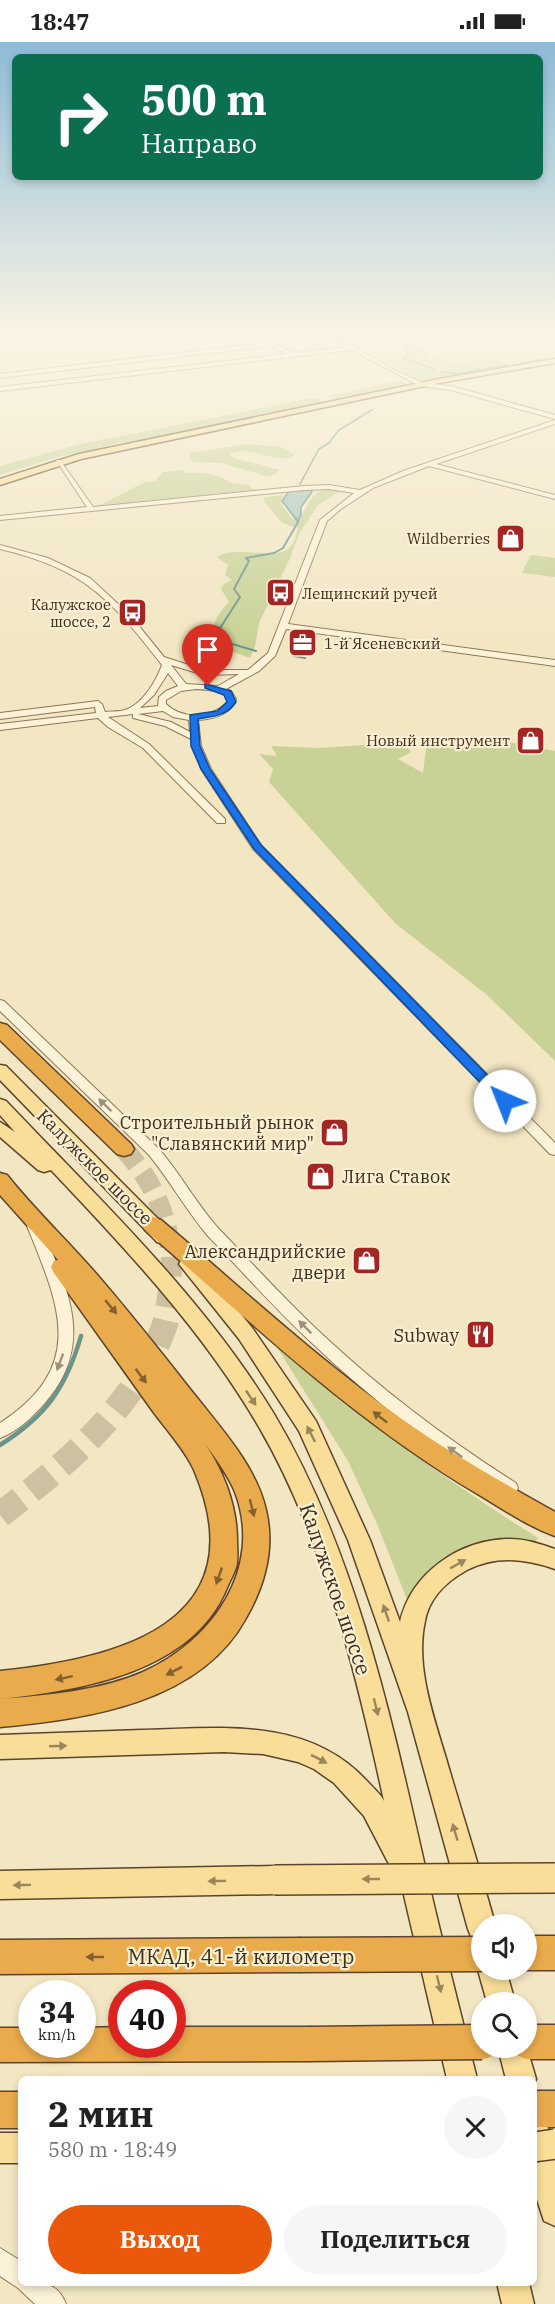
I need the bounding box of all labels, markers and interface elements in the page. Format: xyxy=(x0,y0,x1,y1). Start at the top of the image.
text: 18:47 xyxy=(30,7,89,36)
text: 500 m xyxy=(141,72,267,127)
icon: right xyxy=(42,78,120,156)
text: Направо xyxy=(141,125,257,160)
shop icon: Wildberries xyxy=(495,522,527,554)
place label: Wildberries xyxy=(407,529,490,548)
bus stop icon: Лещинский ручей xyxy=(265,577,297,609)
place label: Лещинский ручей xyxy=(302,584,438,603)
place label: Калужское шоссе, 2 xyxy=(31,595,111,631)
bus stop icon: Калужское шоссе, 2 xyxy=(116,597,148,629)
pin xyxy=(182,624,233,686)
office icon: 1-й Ясеневский xyxy=(287,627,319,659)
icon: arrive xyxy=(191,633,224,666)
place label: 1-й Ясеневский xyxy=(324,634,441,653)
shop icon: Новый инструмент xyxy=(515,724,547,756)
place label: Новый инструмент xyxy=(366,731,510,750)
position arrow xyxy=(473,1069,537,1133)
one-way arrow xyxy=(98,1098,113,1112)
street label: Калужское шоссе xyxy=(32,1104,158,1230)
place label: Строительный рынок "Славянский мир" xyxy=(120,1111,315,1155)
shop icon: Строительный рынок "Славянский мир" xyxy=(319,1116,351,1148)
shop icon: Лига Ставок xyxy=(305,1160,337,1192)
place label: Лига Ставок xyxy=(342,1165,451,1188)
place label: Александрийские двери xyxy=(184,1240,346,1284)
shop icon: Александрийские двери xyxy=(351,1245,383,1277)
one-way arrow xyxy=(104,1299,117,1314)
restaurant icon: Subway xyxy=(464,1319,496,1351)
one-way arrow xyxy=(299,1320,313,1334)
place label: Subway xyxy=(393,1324,459,1347)
one-way arrow xyxy=(55,1353,65,1371)
one-way arrow xyxy=(134,1369,146,1384)
one-way arrow xyxy=(245,1390,256,1406)
one-way arrow xyxy=(372,1411,388,1424)
one-way arrow xyxy=(306,1425,316,1443)
one-way arrow xyxy=(447,1446,463,1458)
one-way arrow xyxy=(248,1499,258,1517)
street label: Калужское шоссе xyxy=(293,1499,379,1679)
one-way arrow xyxy=(450,1559,467,1569)
one-way arrow xyxy=(214,1567,224,1585)
one-way arrow xyxy=(381,1604,391,1622)
one-way arrow xyxy=(165,1667,182,1676)
one-way arrow xyxy=(55,1674,74,1683)
one-way arrow xyxy=(371,1698,381,1717)
one-way arrow xyxy=(49,1741,68,1750)
one-way arrow xyxy=(310,1754,327,1764)
one-way arrow xyxy=(450,1823,459,1841)
one-way arrow xyxy=(361,1874,380,1884)
one-way arrow xyxy=(207,1876,226,1886)
one-way arrow xyxy=(13,1880,32,1890)
map controls xyxy=(471,1914,537,2058)
button: sound xyxy=(471,1914,537,1980)
street label: МКАД, 41-й километр xyxy=(128,1942,354,1970)
one-way arrow xyxy=(85,1952,104,1962)
one-way arrow xyxy=(435,1975,445,1994)
speed limit sign: 40 xyxy=(108,1980,186,2058)
text: 34 xyxy=(39,1992,75,2031)
button: search xyxy=(471,1992,537,2058)
text: km/h xyxy=(38,2025,76,2044)
text: 2 мин xyxy=(48,2090,154,2137)
button: close xyxy=(444,2096,507,2159)
text: 580 m · 18:49 xyxy=(48,2136,177,2163)
button: Выход xyxy=(48,2205,272,2274)
button: Поделиться xyxy=(284,2205,507,2274)

